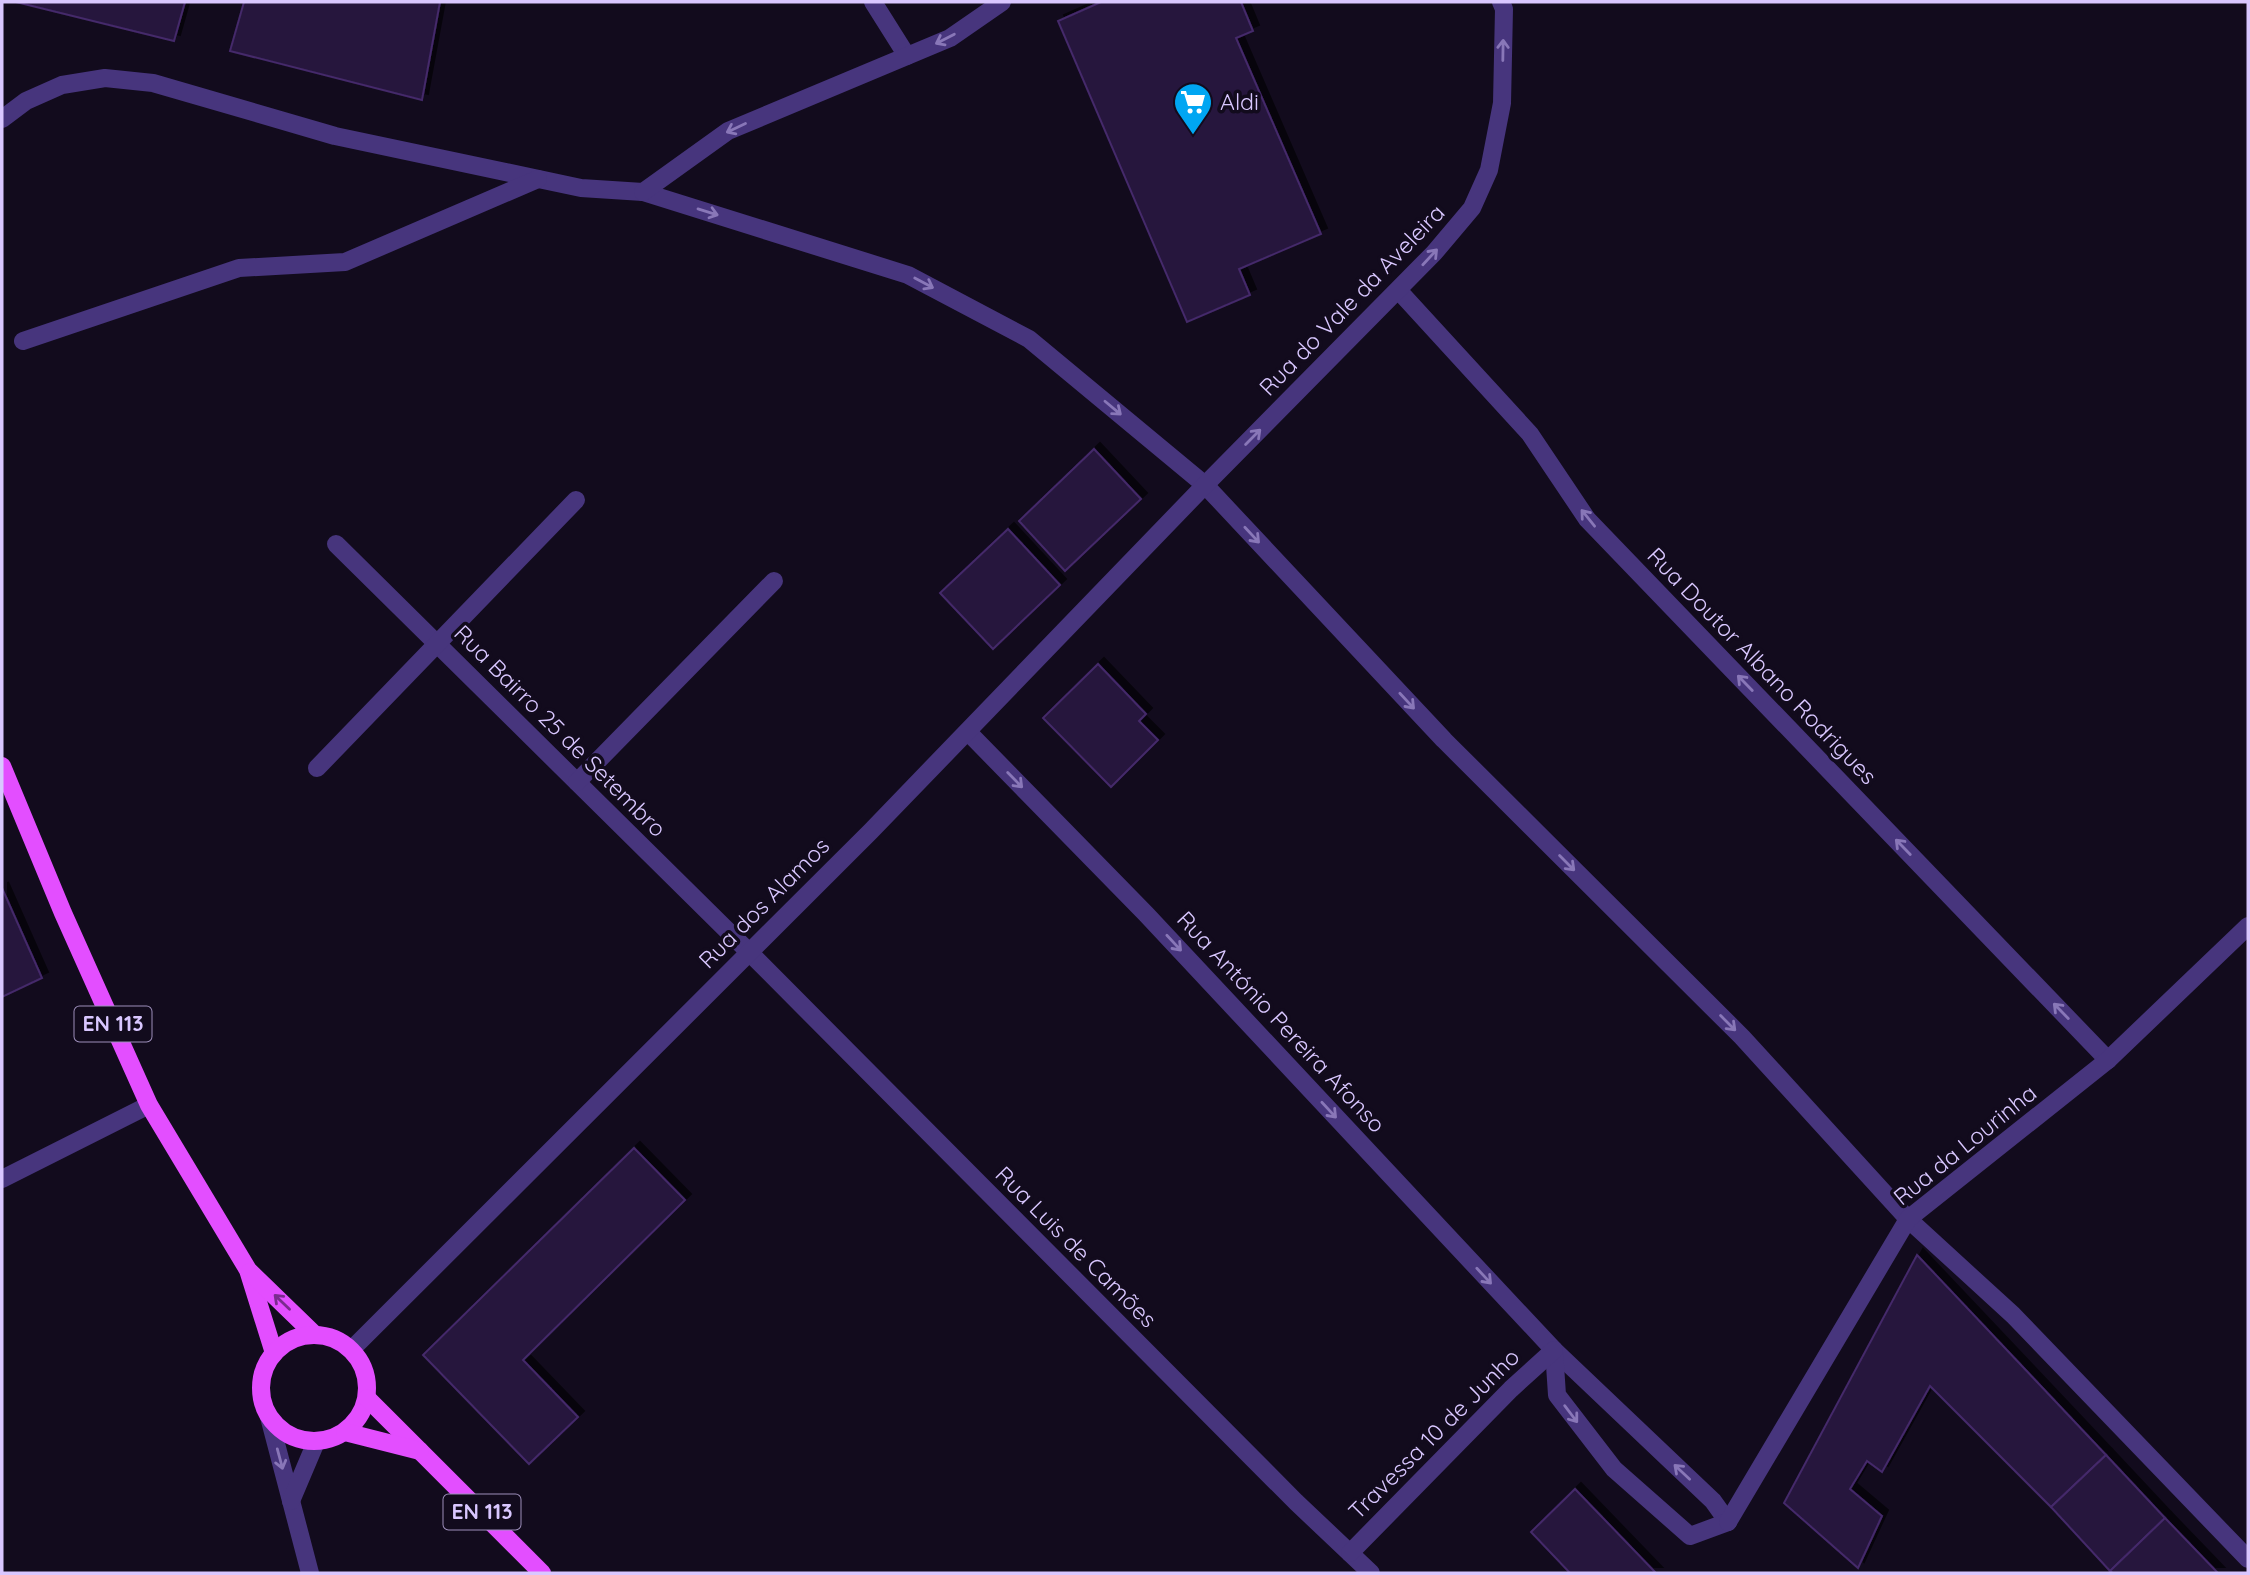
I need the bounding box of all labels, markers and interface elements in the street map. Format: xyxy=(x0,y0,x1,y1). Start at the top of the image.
one-way arrow xyxy=(936,33,956,47)
one-way arrow xyxy=(1496,39,1509,62)
supermarket icon: Aldi xyxy=(1172,81,1214,136)
place label: Aldi xyxy=(1220,87,1259,116)
one-way arrow xyxy=(726,122,747,135)
street label: Rua do Vale da Aveleira xyxy=(1253,198,1451,401)
one-way arrow xyxy=(697,207,719,220)
one-way arrow xyxy=(1422,249,1439,266)
one-way arrow xyxy=(913,277,934,291)
one-way arrow xyxy=(1103,400,1121,416)
one-way arrow xyxy=(1245,428,1262,445)
one-way arrow xyxy=(1581,510,1596,528)
one-way arrow xyxy=(1243,526,1260,543)
street label: Rua Doutor Albano Rodrigues xyxy=(1641,541,1883,790)
street label: Rua Bairro 25 de Setembro xyxy=(448,618,673,843)
one-way arrow xyxy=(1737,675,1754,692)
one-way arrow xyxy=(1399,692,1416,709)
one-way arrow xyxy=(1007,772,1024,789)
street label: Rua dos Alamos xyxy=(692,831,835,974)
one-way arrow xyxy=(1894,839,1911,856)
one-way arrow xyxy=(1559,854,1576,871)
street label: Rua António Pereira Afonso xyxy=(1171,905,1392,1138)
one-way arrow xyxy=(1166,934,1182,952)
one-way arrow xyxy=(2052,1003,2069,1020)
road number: EN 113 xyxy=(74,1006,152,1042)
one-way arrow xyxy=(1719,1015,1736,1032)
street label: Rua da Lourinha xyxy=(1887,1078,2042,1211)
one-way arrow xyxy=(1321,1101,1338,1118)
street label: Rua Luis de Camões xyxy=(990,1160,1163,1333)
one-way arrow xyxy=(1476,1267,1493,1284)
one-way arrow xyxy=(273,1294,290,1311)
street label: Travessa 10 de Junho xyxy=(1342,1342,1525,1525)
one-way arrow xyxy=(1564,1404,1579,1422)
one-way arrow xyxy=(274,1447,287,1470)
one-way arrow xyxy=(1674,1463,1691,1480)
road number: EN 113 xyxy=(444,1494,520,1530)

